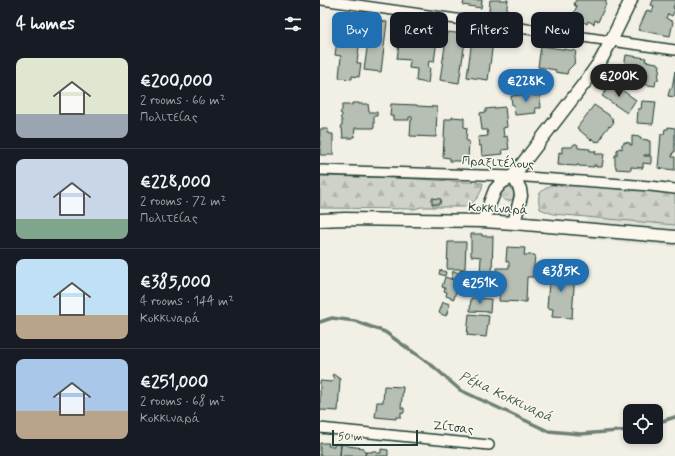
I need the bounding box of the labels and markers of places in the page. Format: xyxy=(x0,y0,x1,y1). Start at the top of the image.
pin: €200K xyxy=(591,64,647,98)
pin: €228K xyxy=(498,69,554,103)
pin: €385K xyxy=(533,259,589,293)
pin: €251K xyxy=(452,271,508,305)

